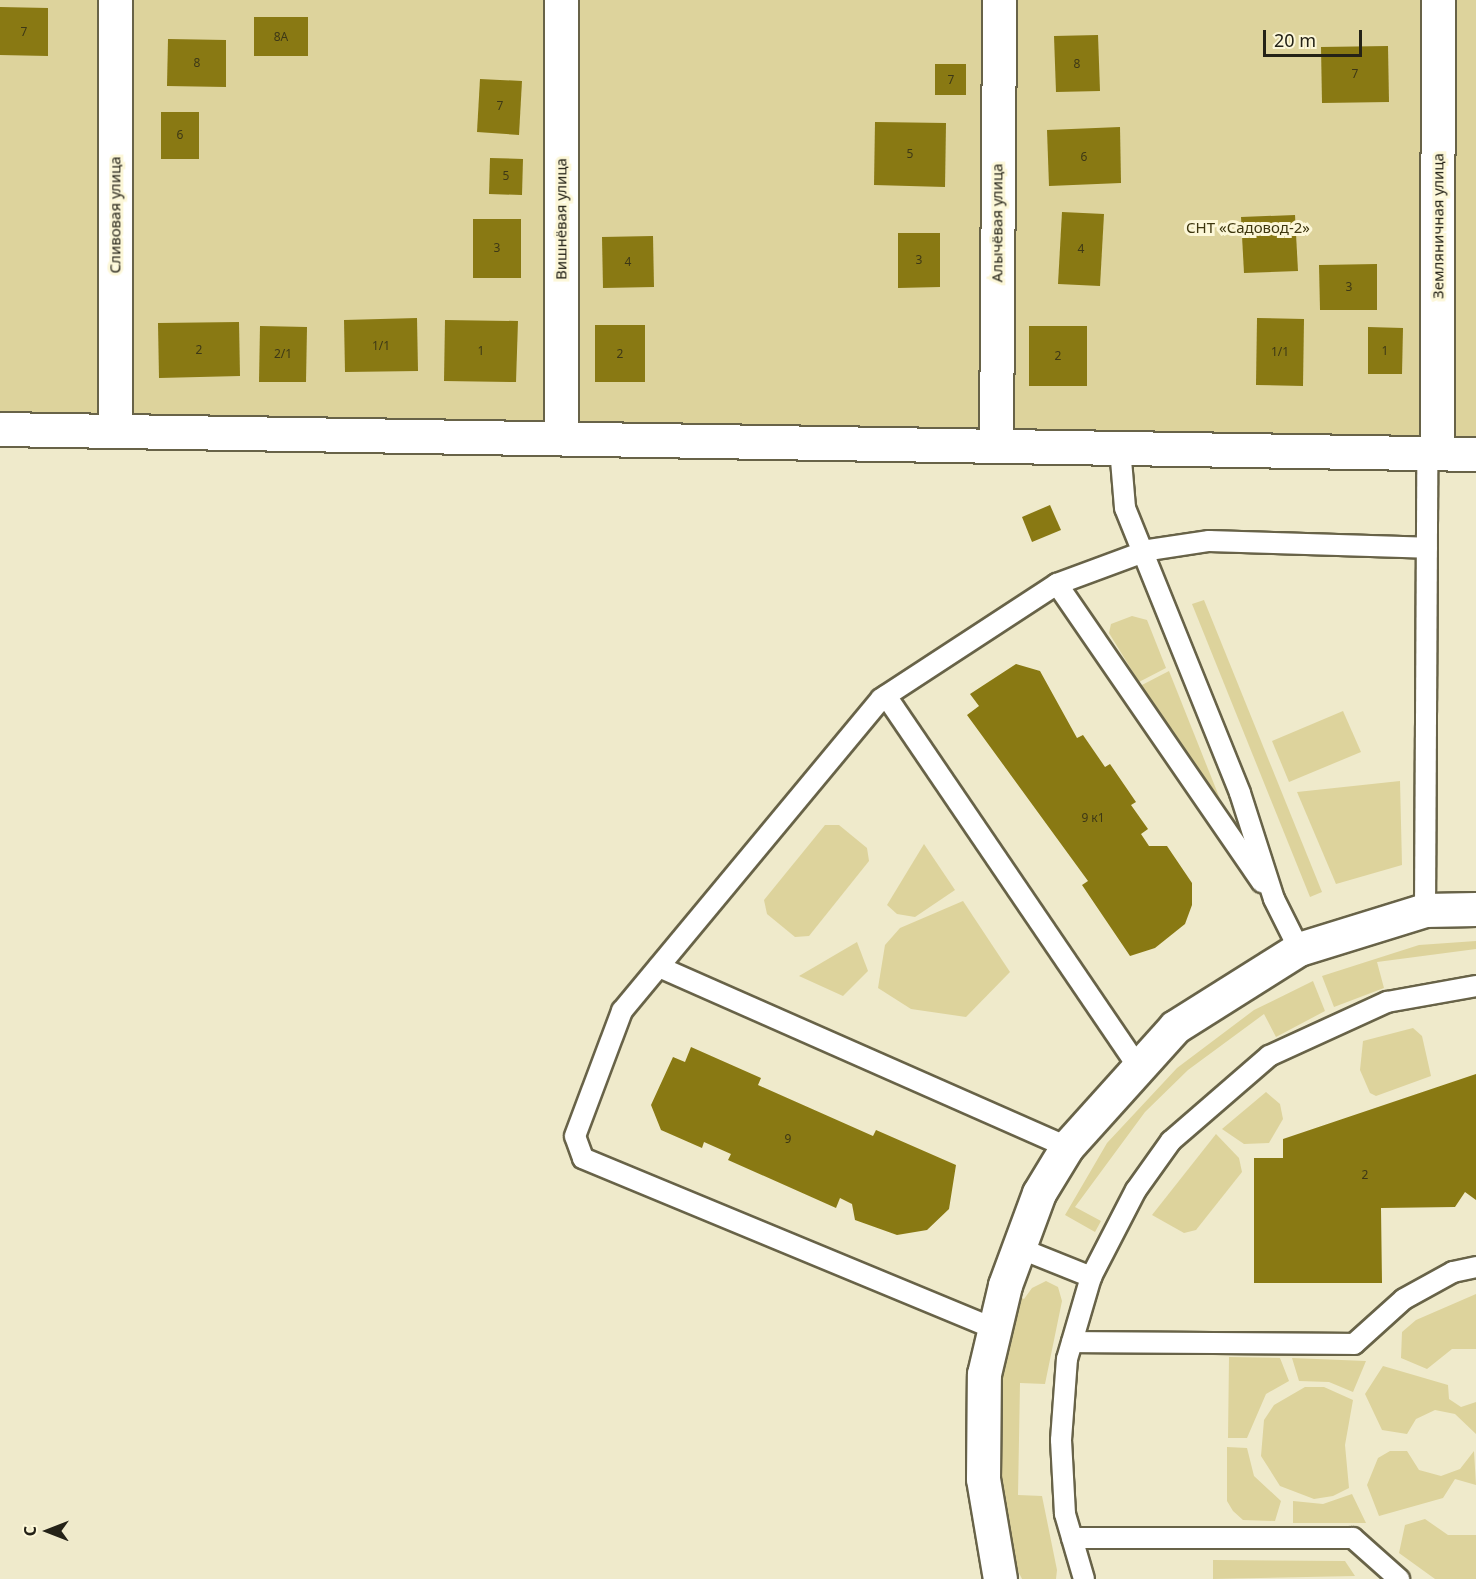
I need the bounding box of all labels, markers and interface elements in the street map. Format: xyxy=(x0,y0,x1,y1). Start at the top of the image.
scale bar xyxy=(1266,18,1365,56)
house number: 7 xyxy=(21,25,27,39)
text: 20 m xyxy=(1274,28,1316,52)
house number: 8А xyxy=(274,30,288,44)
house number: 8 xyxy=(194,56,200,70)
house number: 8 xyxy=(1074,57,1080,71)
house number: 7 xyxy=(1352,67,1358,81)
house number: 7 xyxy=(948,73,954,87)
house number: 7 xyxy=(497,99,503,113)
house number: 6 xyxy=(177,128,183,142)
house number: 5 xyxy=(907,147,913,161)
house number: 6 xyxy=(1081,150,1087,164)
street label: Земляничная улица xyxy=(1429,153,1447,299)
street label: Сливовая улица xyxy=(106,157,124,273)
street label: Вишнёвая улица xyxy=(552,158,570,280)
street label: Алычёвая улица xyxy=(988,164,1006,282)
house number: 5 xyxy=(503,169,509,183)
park label: СНТ «Садовод-2» xyxy=(1186,219,1310,237)
house number: 3 xyxy=(494,241,500,255)
house number: 4 xyxy=(1078,242,1084,256)
house number: 3 xyxy=(916,253,922,267)
house number: 4 xyxy=(625,255,631,269)
house number: 3 xyxy=(1346,280,1352,294)
house number: 1/1 xyxy=(372,339,390,353)
house number: 2 xyxy=(196,343,202,357)
house number: 1 xyxy=(478,344,484,358)
house number: 1 xyxy=(1382,344,1388,358)
house number: 1/1 xyxy=(1271,345,1289,359)
house number: 2/1 xyxy=(274,347,292,361)
house number: 2 xyxy=(617,347,623,361)
house number: 2 xyxy=(1055,349,1061,363)
house number: 9 к1 xyxy=(1081,811,1105,825)
house number: 9 xyxy=(785,1132,791,1146)
house number: 2 xyxy=(1362,1168,1368,1182)
north arrow xyxy=(18,1501,78,1561)
text: С xyxy=(19,1526,41,1536)

